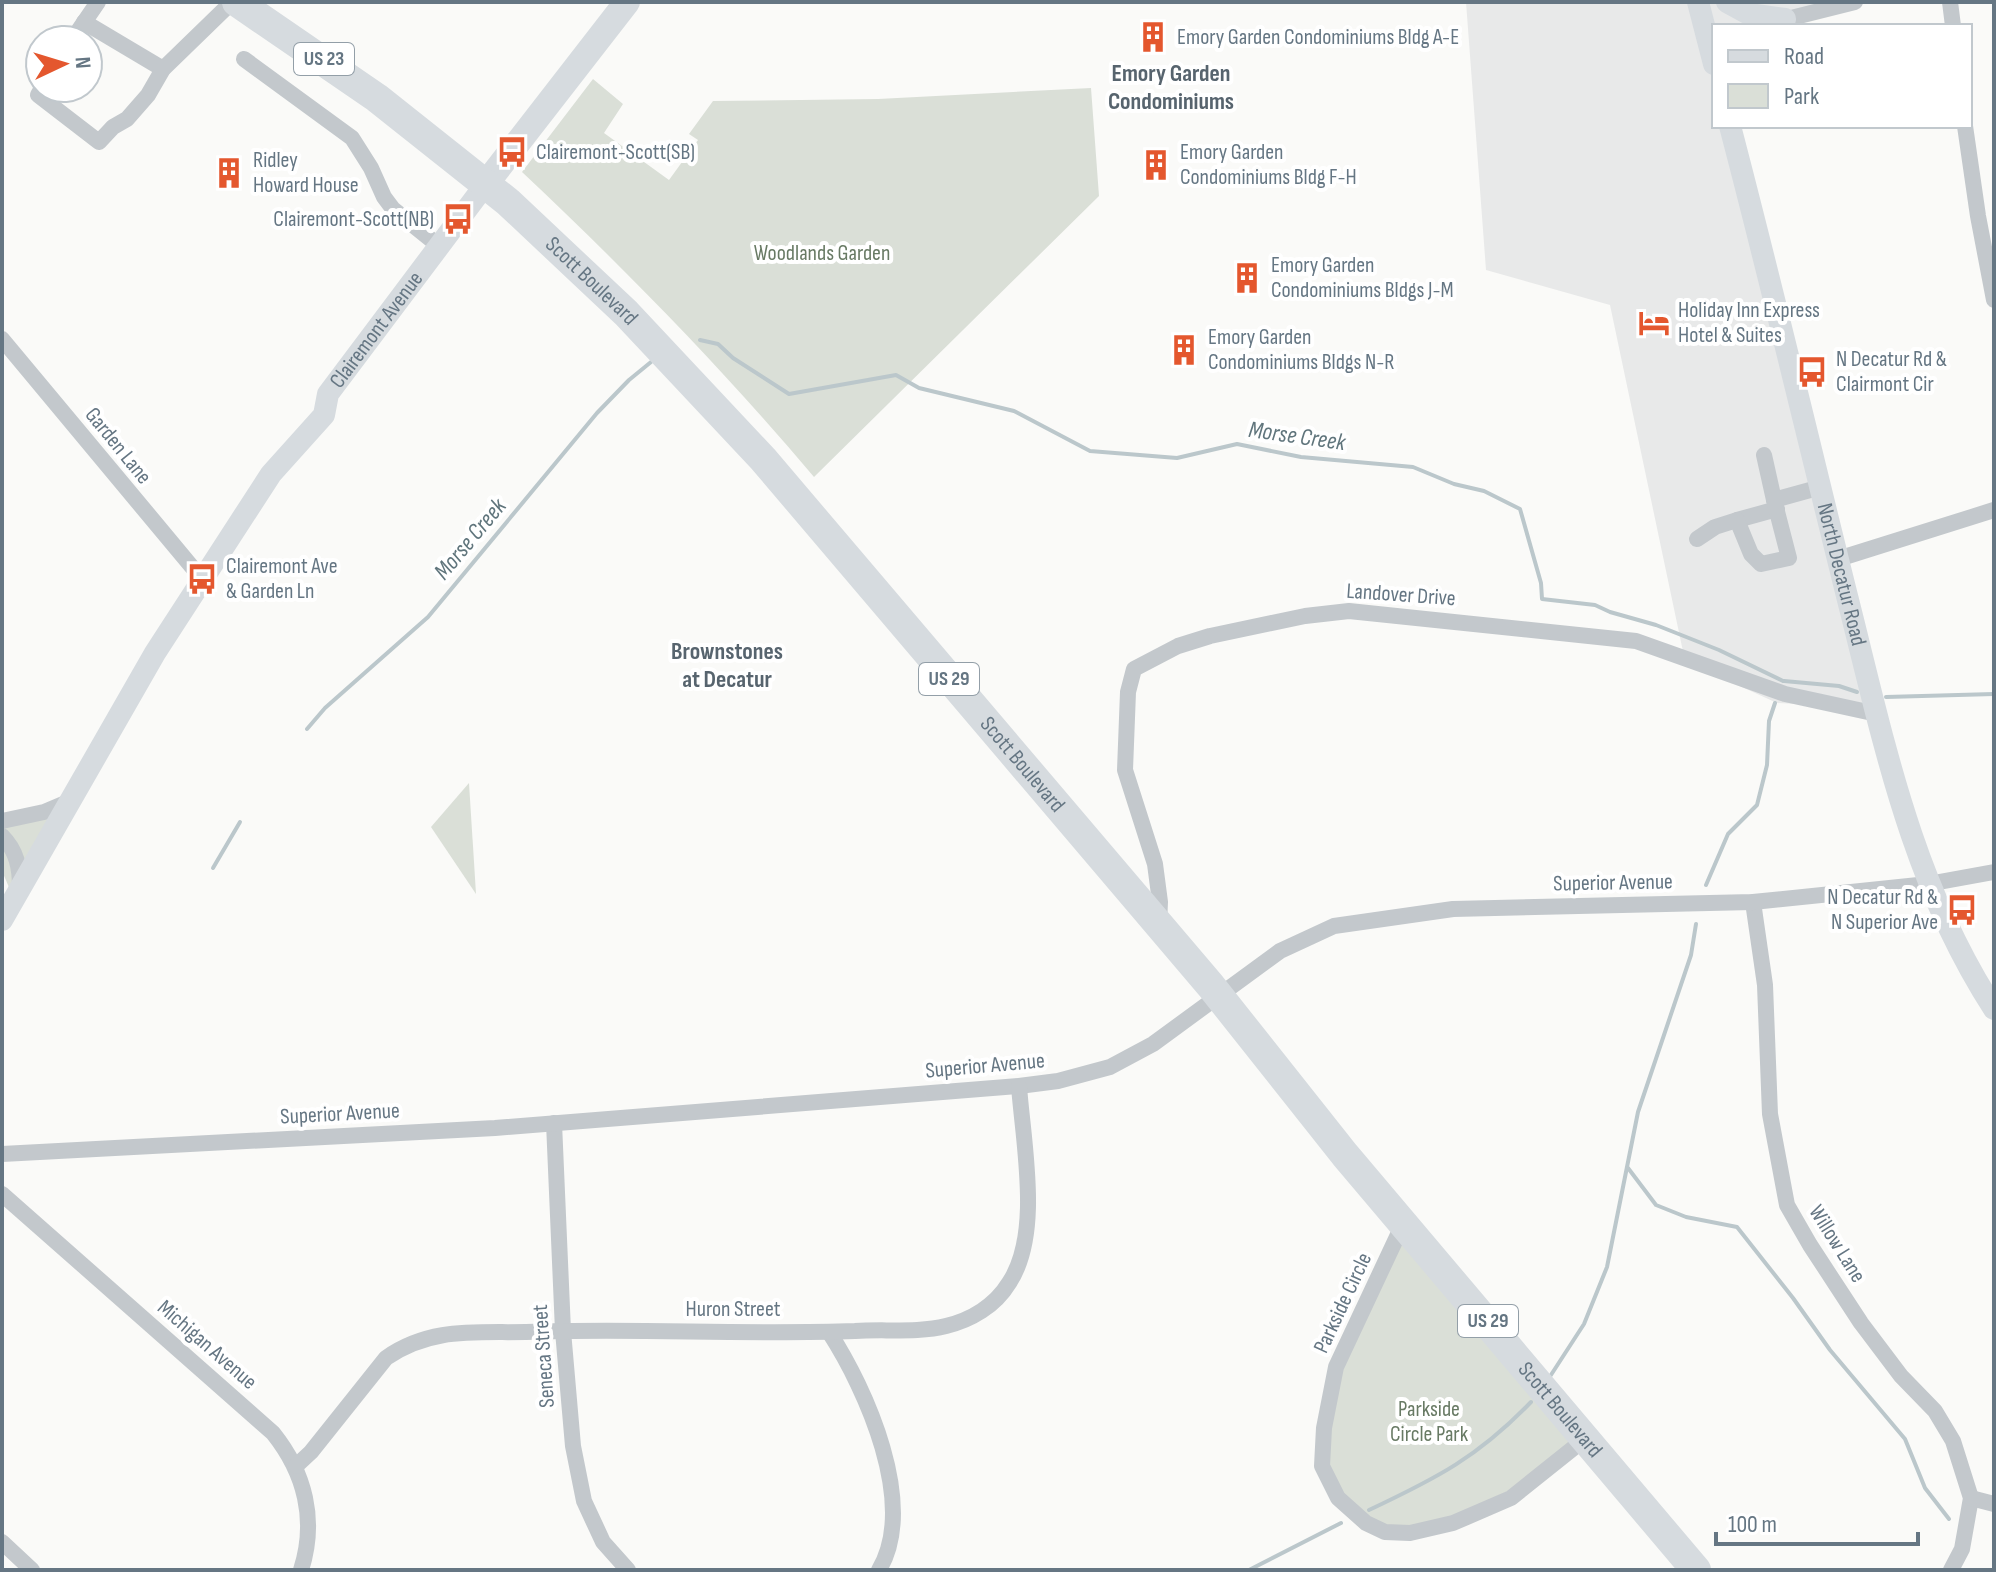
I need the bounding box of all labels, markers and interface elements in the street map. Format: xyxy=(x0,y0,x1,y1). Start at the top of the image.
building icon: Emory Garden Condominiums Bldg A-E xyxy=(1136,20,1170,54)
north arrow xyxy=(24,24,104,104)
place label: Emory Garden Condominiums Bldg A-E xyxy=(1177,24,1459,51)
legend xyxy=(1712,24,1972,128)
text: Road xyxy=(1784,42,1824,71)
road number: US 23 xyxy=(294,43,354,75)
text: N xyxy=(69,56,96,70)
district label: Emory Garden Condominiums xyxy=(1108,59,1234,116)
text: Park xyxy=(1784,82,1819,111)
bus stop icon: Clairemont-Scott(SB) xyxy=(495,135,529,169)
place label: Clairemont-Scott(SB) xyxy=(536,139,695,166)
place label: Emory Garden Condominiums Bldg F-H xyxy=(1180,139,1357,191)
place label: Ridley Howard House xyxy=(253,147,359,199)
building icon: Emory Garden Condominiums Bldg F-H xyxy=(1139,148,1173,182)
building icon: Ridley Howard House xyxy=(212,156,246,190)
bus stop icon: Clairemont-Scott(NB) xyxy=(441,202,475,236)
place label: Clairemont-Scott(NB) xyxy=(273,206,434,233)
street label: Scott Boulevard xyxy=(540,231,644,331)
park label: Woodlands Garden xyxy=(754,240,890,267)
place label: Emory Garden Condominiums Bldgs J-M xyxy=(1271,252,1454,304)
building icon: Emory Garden Condominiums Bldgs J-M xyxy=(1230,261,1264,295)
street label: Clairemont Avenue xyxy=(324,266,429,394)
place label: Holiday Inn Express Hotel & Suites xyxy=(1678,297,1820,349)
hotel icon: Holiday Inn Express Hotel & Suites xyxy=(1637,306,1671,340)
place label: Emory Garden Condominiums Bldgs N-R xyxy=(1208,324,1394,376)
building icon: Emory Garden Condominiums Bldgs N-R xyxy=(1167,333,1201,367)
place label: N Decatur Rd & Clairmont Cir xyxy=(1836,346,1947,398)
bus stop icon: N Decatur Rd & Clairmont Cir xyxy=(1795,355,1829,389)
street label: Garden Lane xyxy=(79,402,157,490)
water label: Morse Creek xyxy=(1247,415,1348,457)
water label: Morse Creek xyxy=(428,492,513,586)
street label: North Decatur Road xyxy=(1811,500,1872,649)
place label: Clairemont Ave & Garden Ln xyxy=(226,553,338,605)
bus stop icon: Clairemont Ave & Garden Ln xyxy=(185,562,219,596)
street label: Landover Drive xyxy=(1345,578,1457,612)
district label: Brownstones at Decatur xyxy=(671,637,783,694)
road number: US 29 xyxy=(919,663,979,695)
street label: Scott Boulevard xyxy=(974,711,1071,818)
street label: Superior Avenue xyxy=(1553,868,1673,898)
place label: N Decatur Rd & N Superior Ave xyxy=(1827,884,1938,936)
bus stop icon: N Decatur Rd & N Superior Ave xyxy=(1945,893,1979,927)
street label: Superior Avenue xyxy=(924,1047,1046,1085)
street label: Superior Avenue xyxy=(280,1097,400,1131)
street label: Willow Lane xyxy=(1803,1200,1871,1288)
street label: Parkside Circle xyxy=(1308,1248,1378,1358)
street label: Michigan Avenue xyxy=(152,1294,262,1396)
street label: Huron Street xyxy=(686,1296,781,1323)
street label: Seneca Street xyxy=(527,1303,561,1409)
road number: US 29 xyxy=(1458,1305,1518,1337)
street label: Scott Boulevard xyxy=(1512,1356,1608,1463)
park label: Parkside Circle Park xyxy=(1390,1396,1469,1448)
scale bar xyxy=(1716,1496,1918,1546)
text: 100 m xyxy=(1728,1510,1777,1539)

